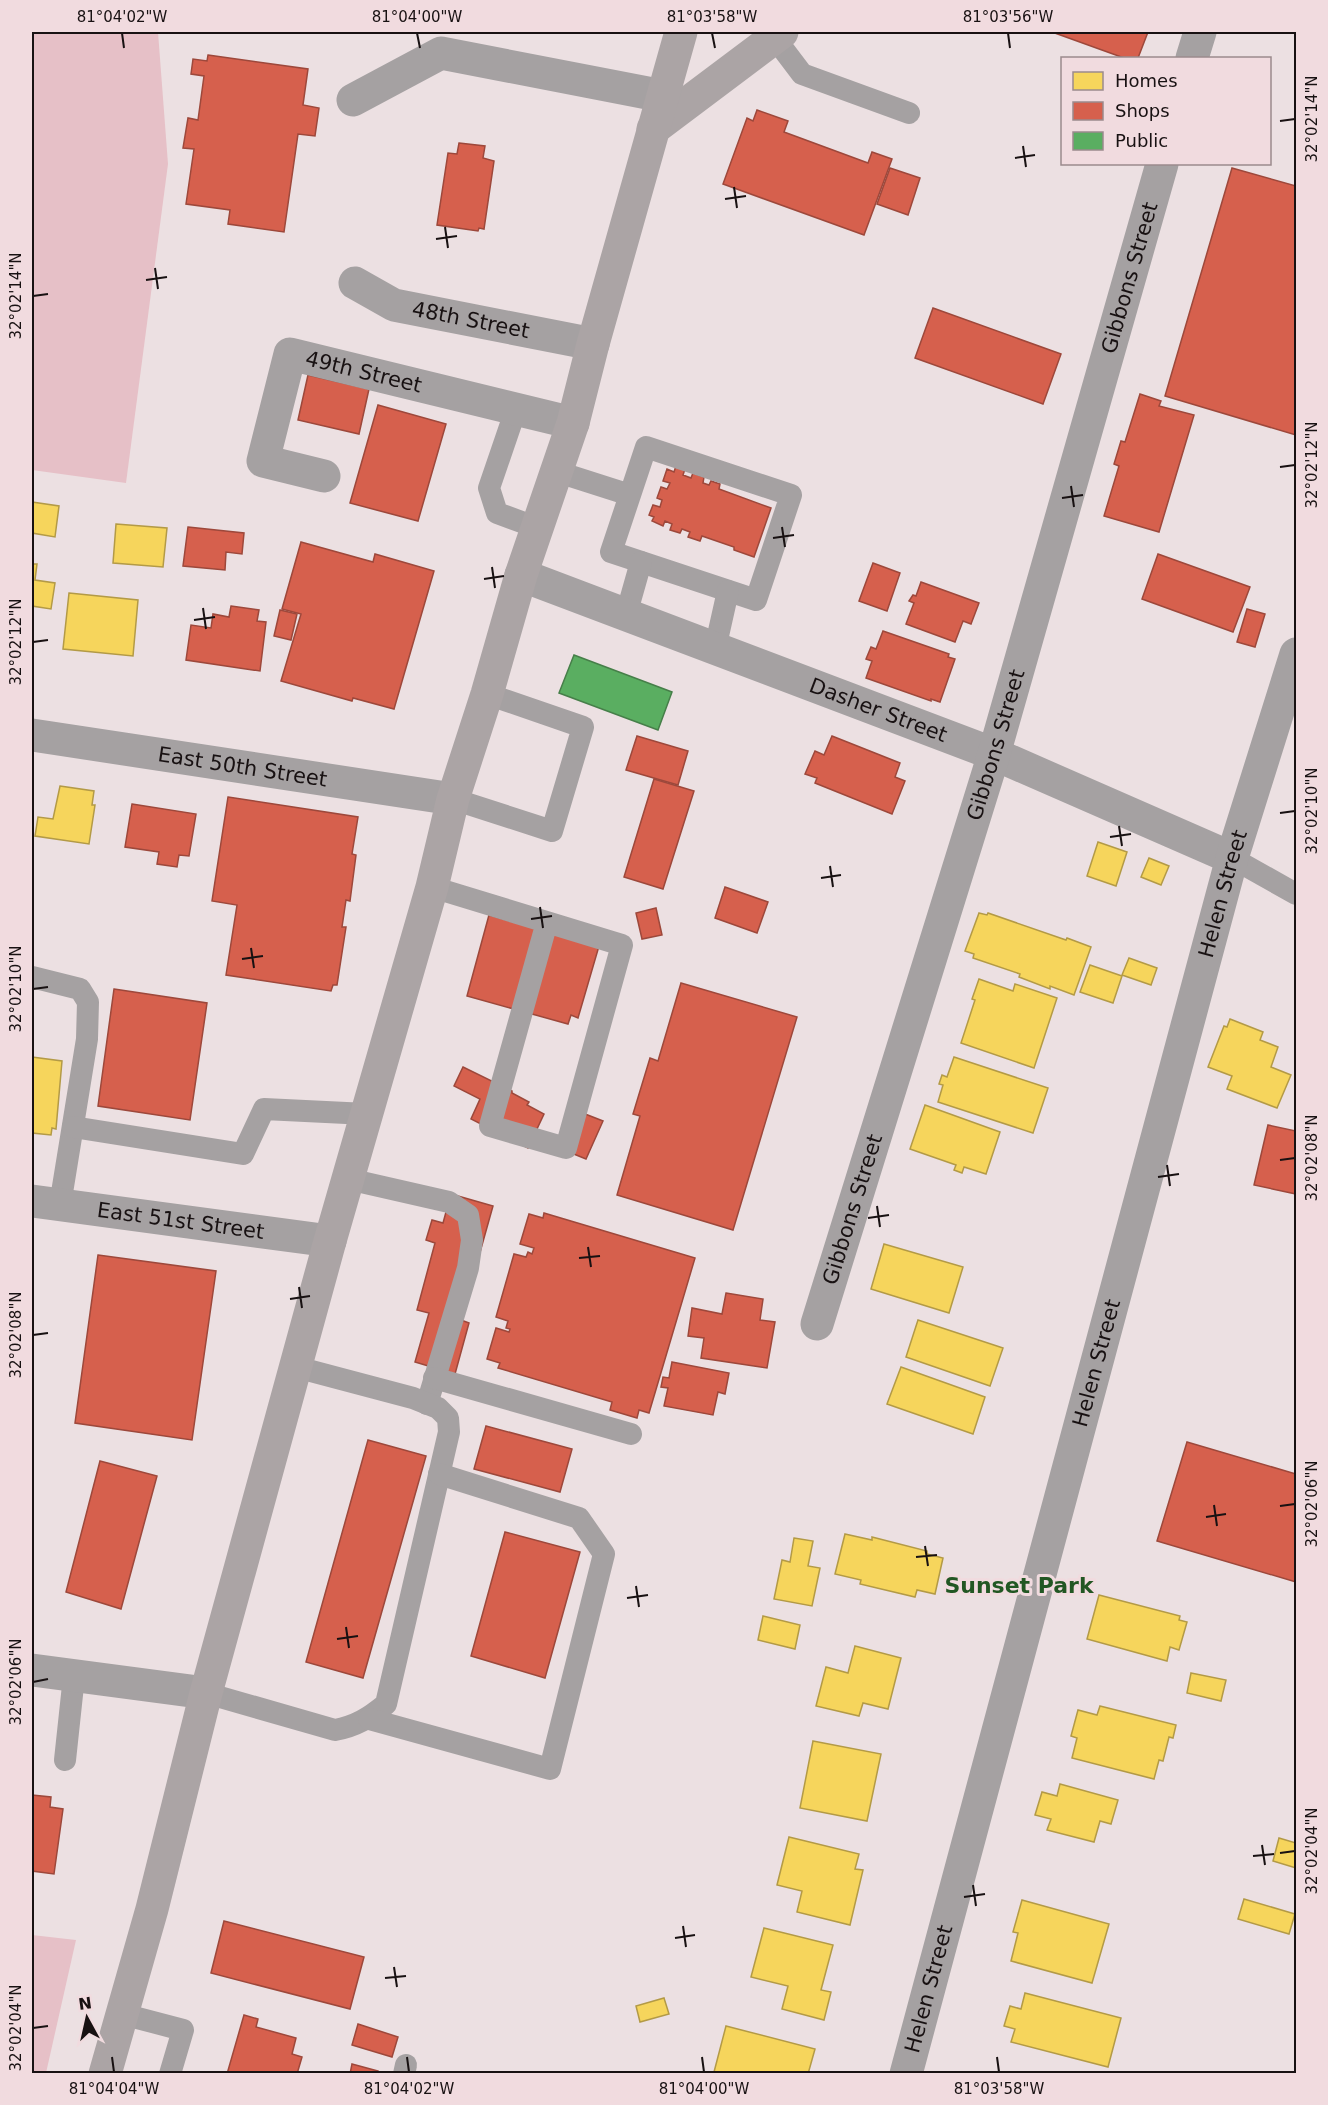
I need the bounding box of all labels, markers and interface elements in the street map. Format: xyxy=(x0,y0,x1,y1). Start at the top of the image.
text: 81°04'02"W xyxy=(77,8,167,26)
text: 81°04'00"W xyxy=(372,8,462,26)
text: 81°03'58"W xyxy=(667,8,757,26)
text: 81°03'56"W xyxy=(963,8,1053,26)
legend xyxy=(1061,57,1271,165)
text: Homes xyxy=(1115,70,1178,91)
text: 32°02'14"N xyxy=(1303,75,1321,163)
text: Shops xyxy=(1115,100,1170,121)
text: Public xyxy=(1115,130,1168,151)
street label: Gibbons Street xyxy=(1097,199,1163,356)
text: 32°02'14"N xyxy=(7,252,25,340)
street label: 48th Street xyxy=(410,297,531,343)
street label: 49th Street xyxy=(303,346,424,398)
text: 32°02'12"N xyxy=(1303,421,1321,509)
text: 32°02'12"N xyxy=(7,598,25,686)
street label: Gibbons Street xyxy=(962,667,1029,824)
street label: Dasher Street xyxy=(806,673,951,747)
street label: East 50th Street xyxy=(156,742,329,792)
text: 32°02'10"N xyxy=(1303,767,1321,855)
street label: Helen Street xyxy=(1194,827,1252,960)
text: 32°02'10"N xyxy=(7,945,25,1033)
text: 32°02'08"N xyxy=(1303,1114,1321,1202)
street label: Gibbons Street xyxy=(818,1131,887,1288)
street label: East 51st Street xyxy=(96,1198,266,1244)
text: 32°02'08"N xyxy=(7,1291,25,1379)
street label: Helen Street xyxy=(1068,1297,1125,1430)
text: 32°02'06"N xyxy=(1303,1460,1321,1548)
district label: Sunset Park xyxy=(944,1573,1095,1598)
text: 32°02'06"N xyxy=(7,1638,25,1726)
text: 32°02'04"N xyxy=(1303,1807,1321,1895)
street label: Helen Street xyxy=(900,1922,957,2056)
text: 32°02'04"N xyxy=(7,1984,25,2072)
north arrow xyxy=(57,1988,117,2048)
text: N xyxy=(77,1993,93,2014)
text: 81°04'04"W xyxy=(69,2080,159,2098)
text: 81°04'02"W xyxy=(364,2080,454,2098)
text: 81°04'00"W xyxy=(659,2080,749,2098)
text: 81°03'58"W xyxy=(954,2080,1044,2098)

